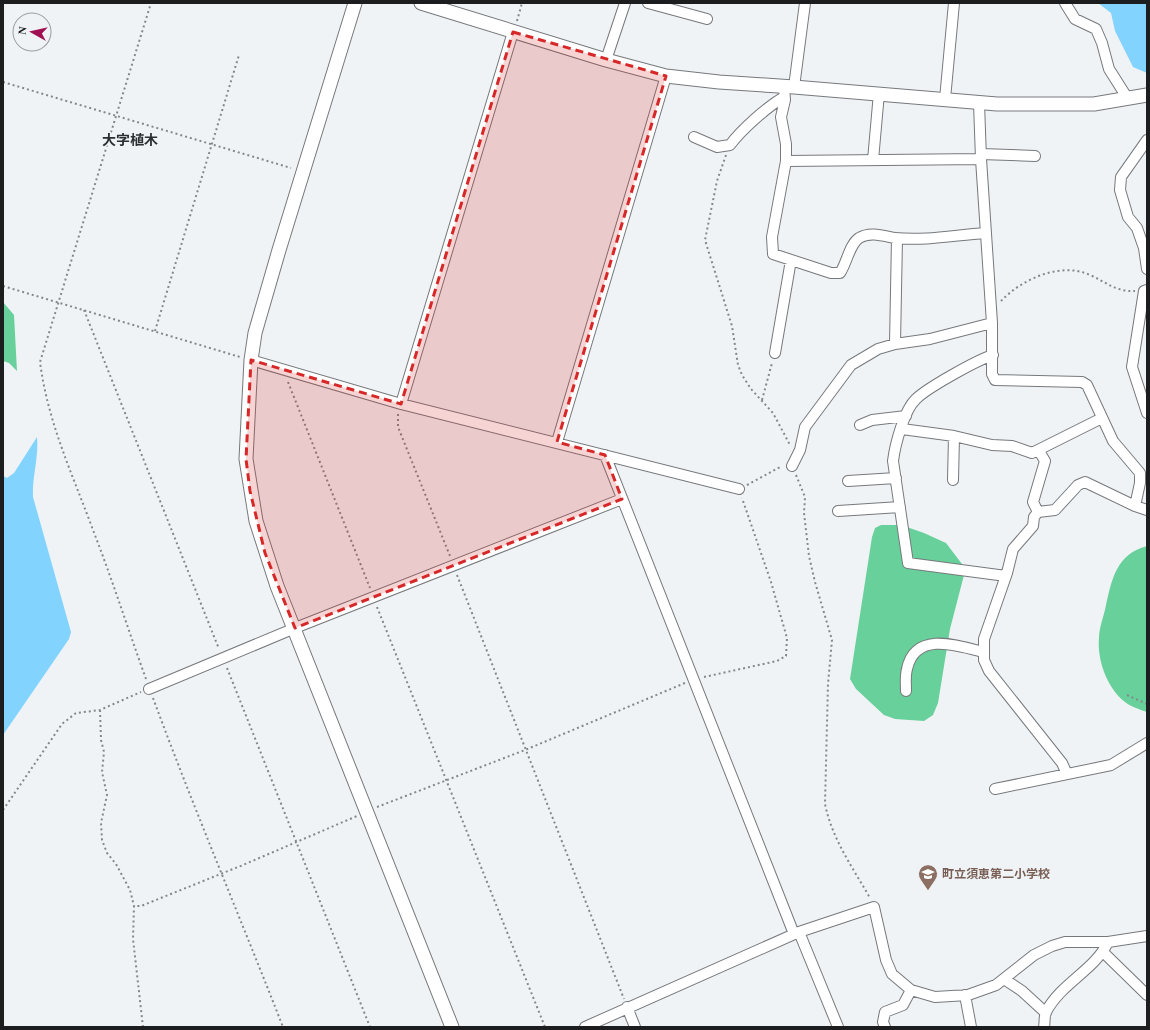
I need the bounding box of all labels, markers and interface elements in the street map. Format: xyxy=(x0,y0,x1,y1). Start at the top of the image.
north arrow xyxy=(12,12,52,52)
text: N xyxy=(16,26,29,35)
district label: 大字植木 xyxy=(102,132,158,148)
school or university icon: 町立須恵第二小学校 xyxy=(917,863,939,891)
place label: 町立須恵第二小学校 xyxy=(942,867,1050,881)

